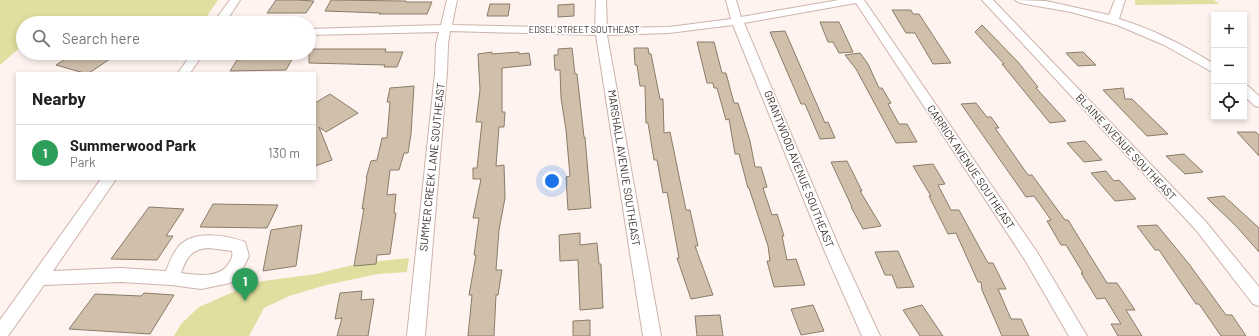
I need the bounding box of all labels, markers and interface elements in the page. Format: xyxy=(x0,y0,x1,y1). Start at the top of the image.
map controls xyxy=(1211,12,1247,120)
button: + xyxy=(1211,12,1247,48)
search box xyxy=(16,16,316,60)
street label: EDSEL STREET SOUTHEAST xyxy=(529,24,639,35)
icon: search xyxy=(30,27,52,49)
text: Search here xyxy=(62,29,140,47)
button: − xyxy=(1211,48,1247,84)
street label: SUMMER CREEK LANE SOUTHEAST xyxy=(416,82,447,252)
button: locate xyxy=(1211,84,1247,120)
text: Nearby xyxy=(32,88,86,108)
street label: GRANTWOOD AVENUE SOUTHEAST xyxy=(762,88,837,249)
street label: MARSHALL AVENUE SOUTHEAST xyxy=(606,89,643,247)
street label: BLAINE AVENUE SOUTHEAST xyxy=(1074,91,1179,203)
street label: CARRICK AVENUE SOUTHEAST xyxy=(925,102,1018,231)
text: Summerwood Park xyxy=(70,136,196,154)
text: 1 xyxy=(43,145,47,161)
text: 130 m xyxy=(268,145,300,161)
text: Park xyxy=(70,154,96,170)
your location xyxy=(542,171,562,191)
pin: 1 xyxy=(232,268,258,301)

